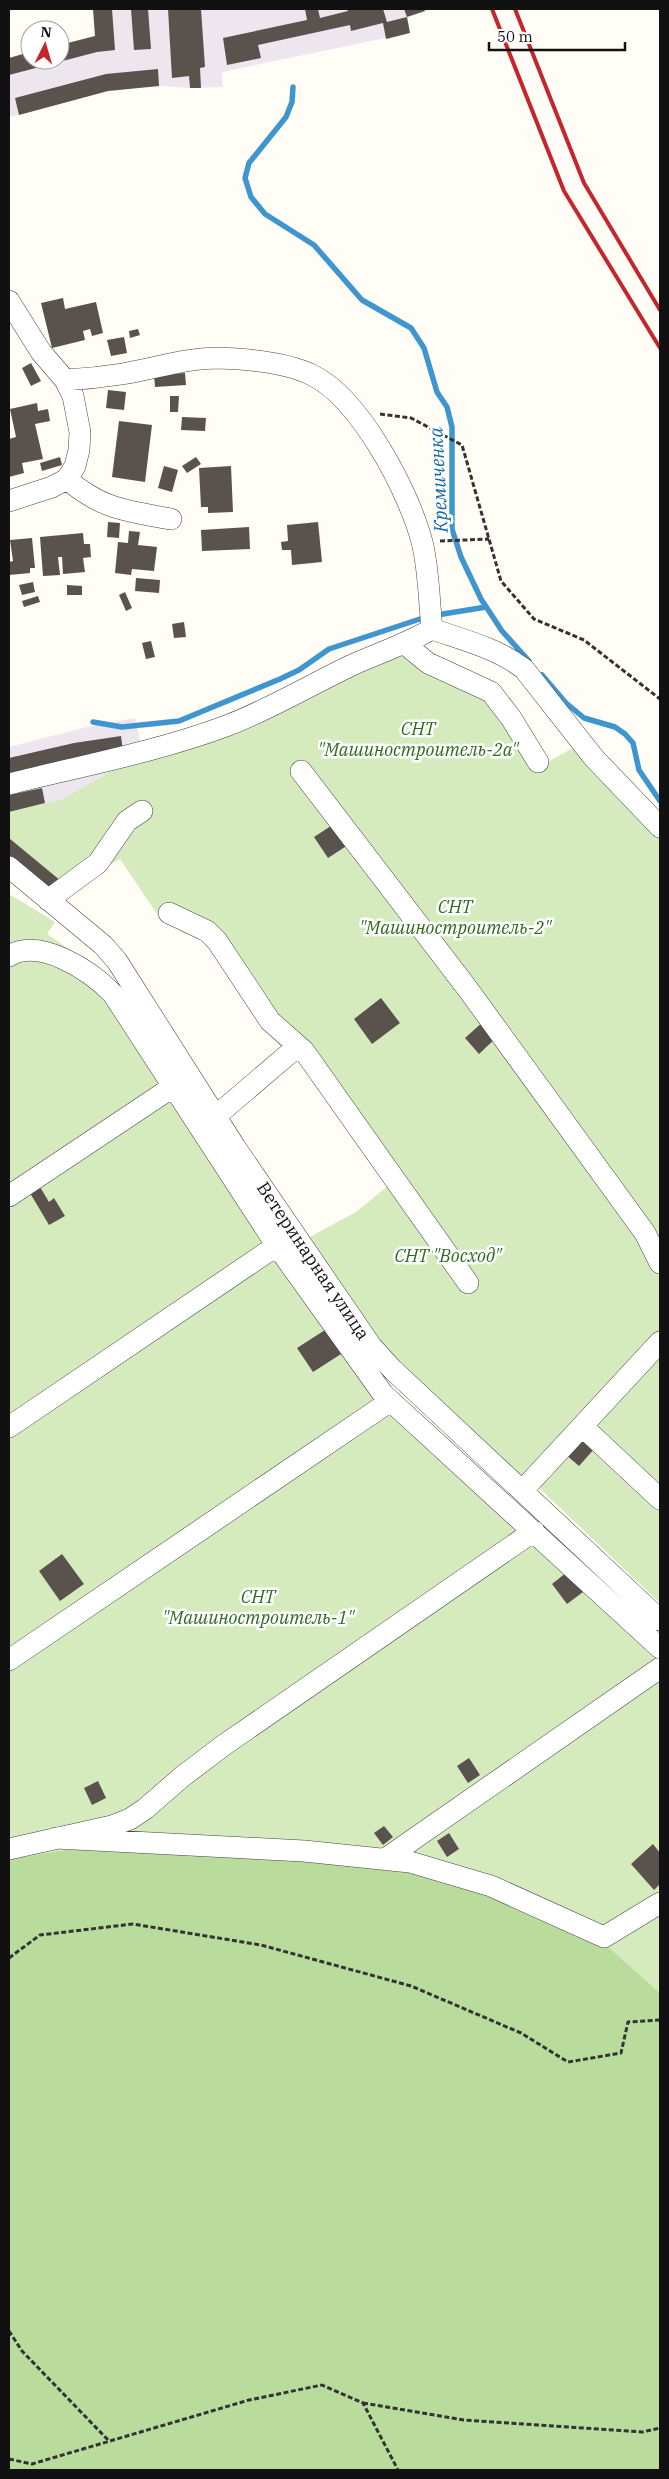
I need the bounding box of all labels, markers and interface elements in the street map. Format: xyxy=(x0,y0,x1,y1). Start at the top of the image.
north arrow xyxy=(20,20,70,70)
scale bar xyxy=(489,20,625,52)
text: N xyxy=(40,23,52,41)
text: 50 m xyxy=(497,27,533,46)
water label: Кремиченка xyxy=(423,426,453,534)
park label: СНТ "Машиностроитель-2а" xyxy=(317,717,520,761)
park label: СНТ "Машиностроитель-2" xyxy=(359,895,552,939)
street label: Ветеринарная улица xyxy=(252,1177,375,1344)
park label: СНТ "Восход" xyxy=(394,1244,503,1267)
park label: СНТ "Машиностроитель-1" xyxy=(162,1585,355,1629)

